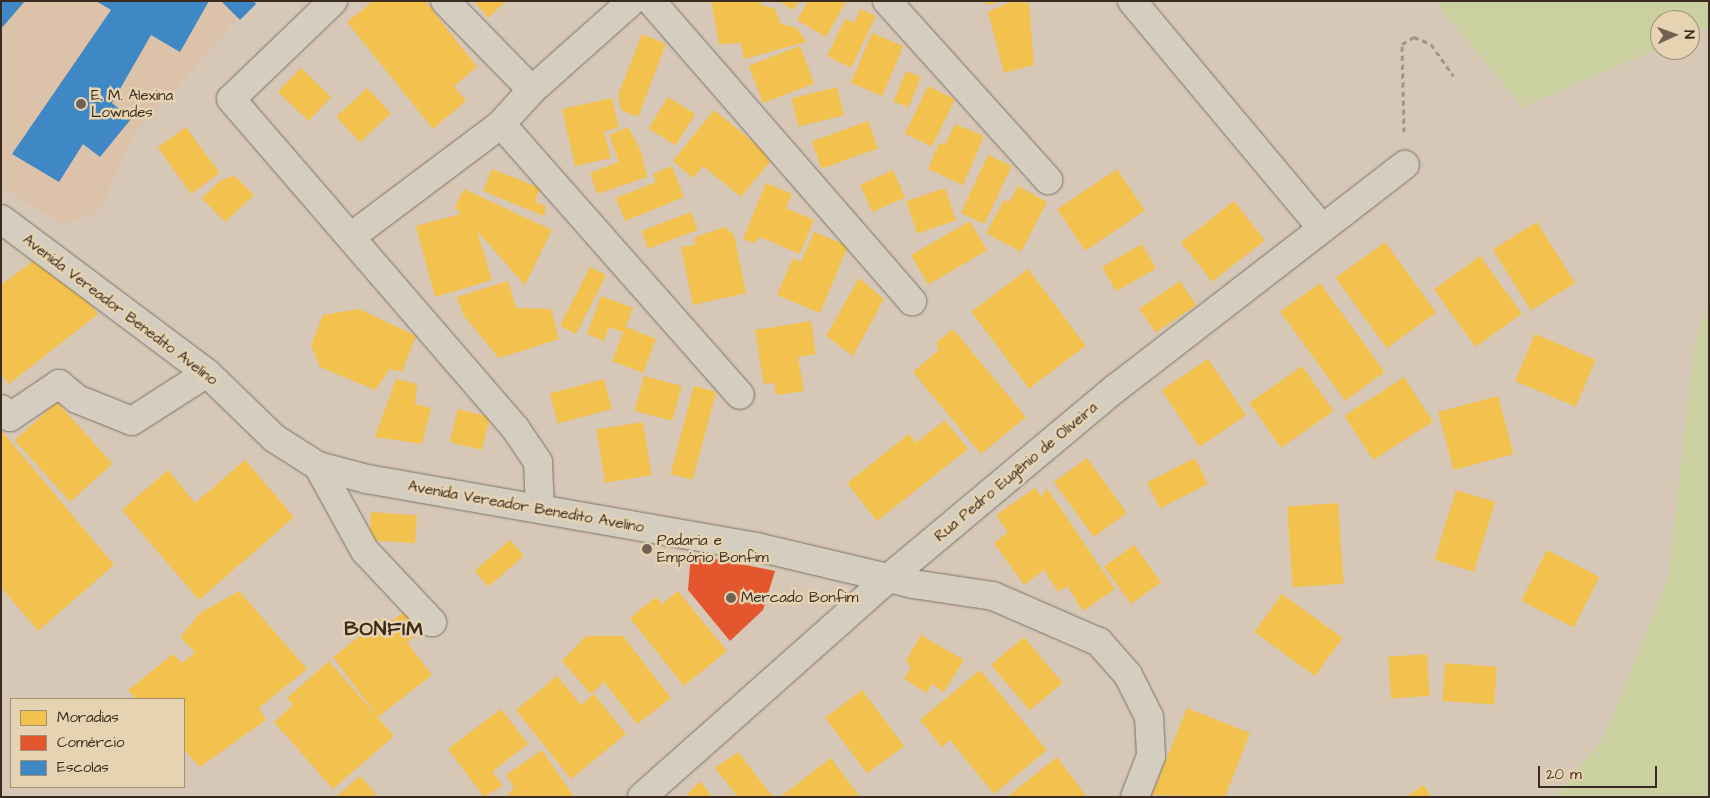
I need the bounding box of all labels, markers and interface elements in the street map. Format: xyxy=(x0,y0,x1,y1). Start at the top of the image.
north arrow xyxy=(1650,10,1700,60)
text: N xyxy=(1679,30,1699,39)
place label: E. M. Alexina Lowndes xyxy=(91,86,173,121)
marker: E. M. Alexina Lowndes xyxy=(75,98,87,110)
street label: Avenida Vereador Benedito Avelino xyxy=(19,231,221,389)
street label: Rua Pedro Eugênio de Oliveira xyxy=(931,399,1101,545)
street label: Avenida Vereador Benedito Avelino xyxy=(407,477,645,537)
place label: Padaria e Empório Bonfim xyxy=(657,531,769,566)
marker: Padaria e Empório Bonfim xyxy=(641,543,653,555)
place label: Mercado Bonfim xyxy=(741,589,859,607)
marker: Mercado Bonfim xyxy=(725,592,737,604)
district label: BONFIM xyxy=(343,617,425,641)
legend xyxy=(10,698,185,788)
text: Moradias xyxy=(57,707,119,728)
text: Comércio xyxy=(57,732,124,753)
scale bar xyxy=(1540,756,1659,788)
text: Escolas xyxy=(57,757,109,778)
text: 20 m xyxy=(1546,764,1582,785)

